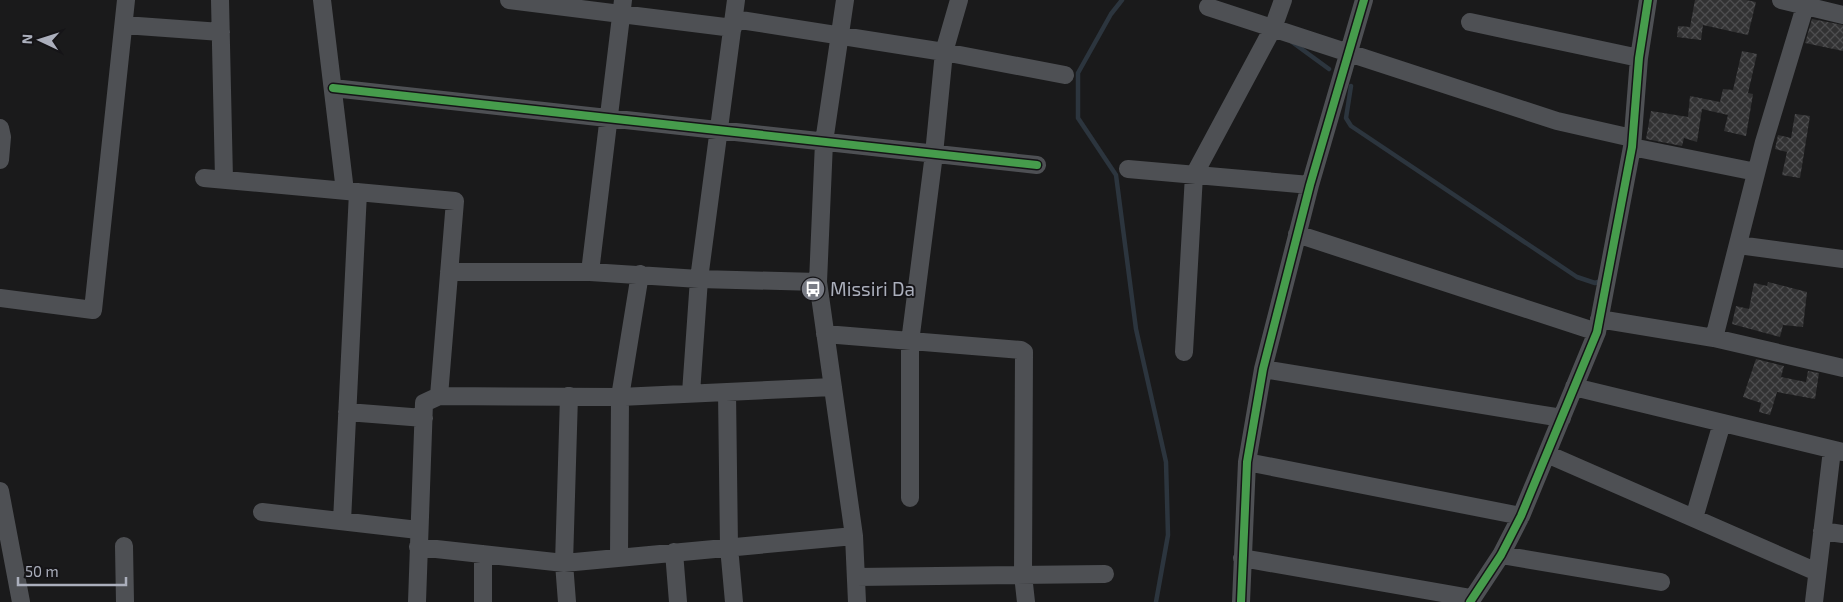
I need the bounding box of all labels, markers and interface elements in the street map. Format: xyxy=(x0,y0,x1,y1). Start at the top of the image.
north arrow xyxy=(15,15,65,65)
text: N xyxy=(18,33,35,45)
bus stop icon: Missiri Da xyxy=(800,276,826,302)
place label: Missiri Da xyxy=(830,277,915,300)
scale bar xyxy=(18,554,125,586)
text: 50 m xyxy=(25,562,59,580)

